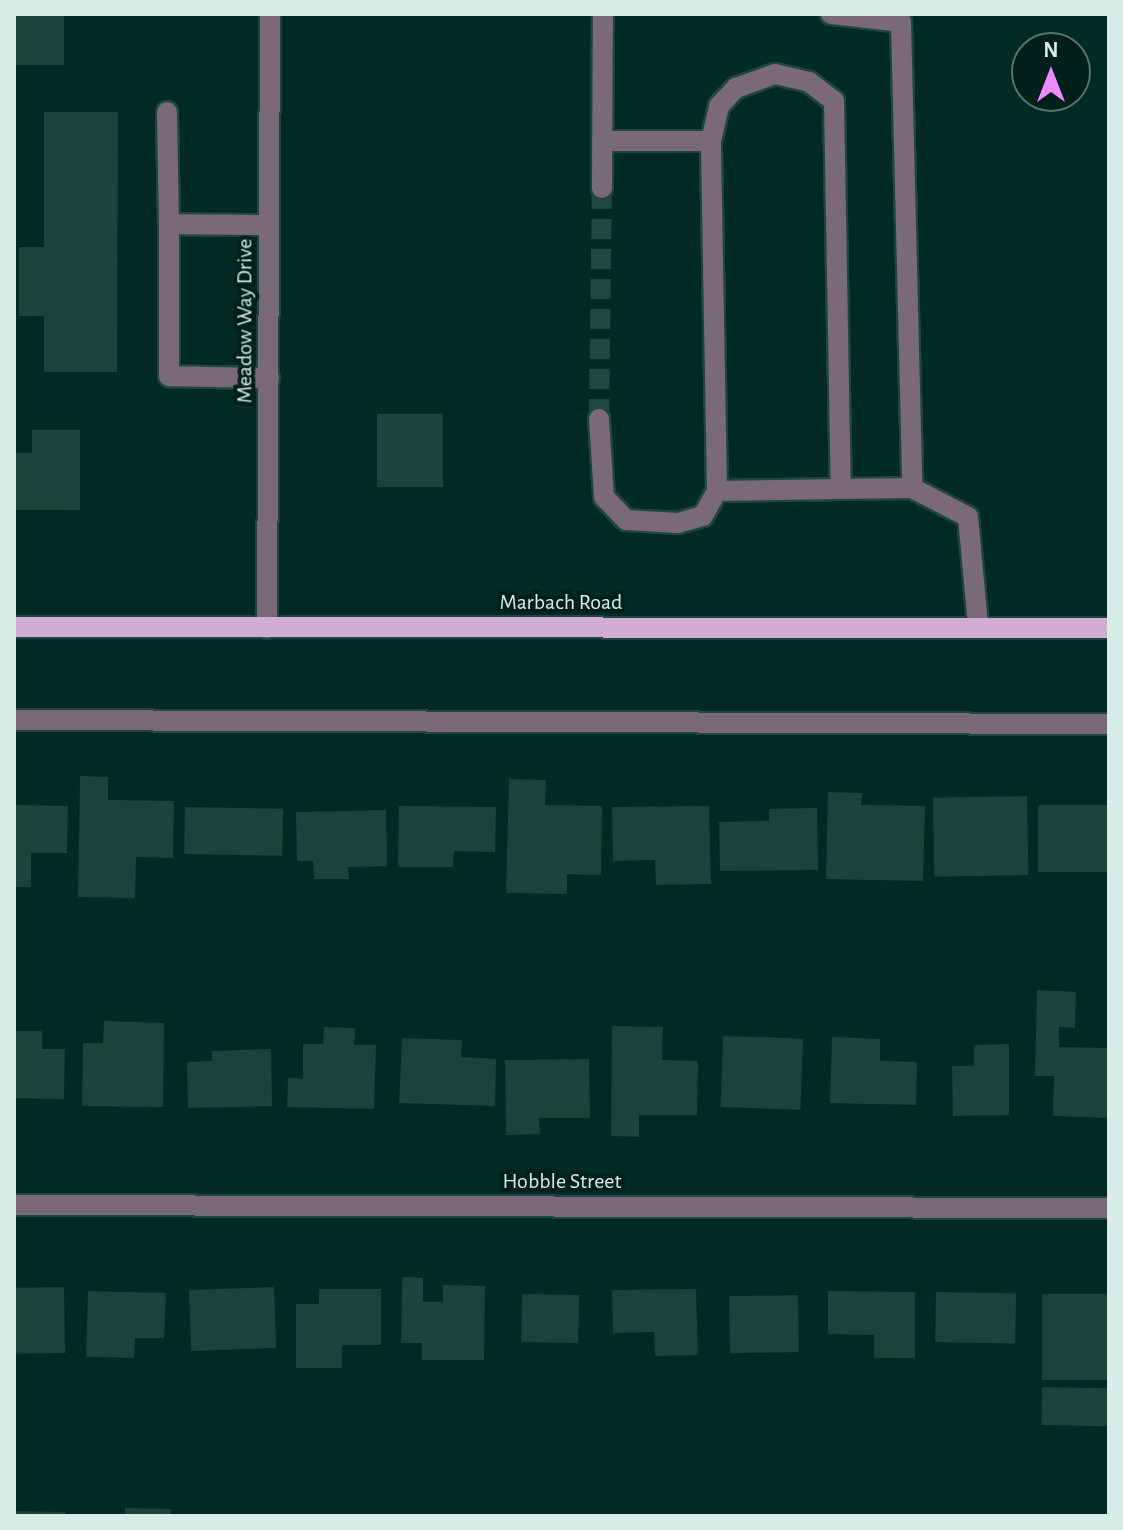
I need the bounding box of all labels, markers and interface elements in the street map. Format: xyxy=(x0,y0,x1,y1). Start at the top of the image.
north arrow xyxy=(1011,32,1091,112)
text: N xyxy=(1043,39,1059,61)
street label: Meadow Way Drive xyxy=(232,239,258,403)
street label: Marbach Road xyxy=(500,590,622,616)
street label: Hobble Street xyxy=(502,1169,622,1195)

